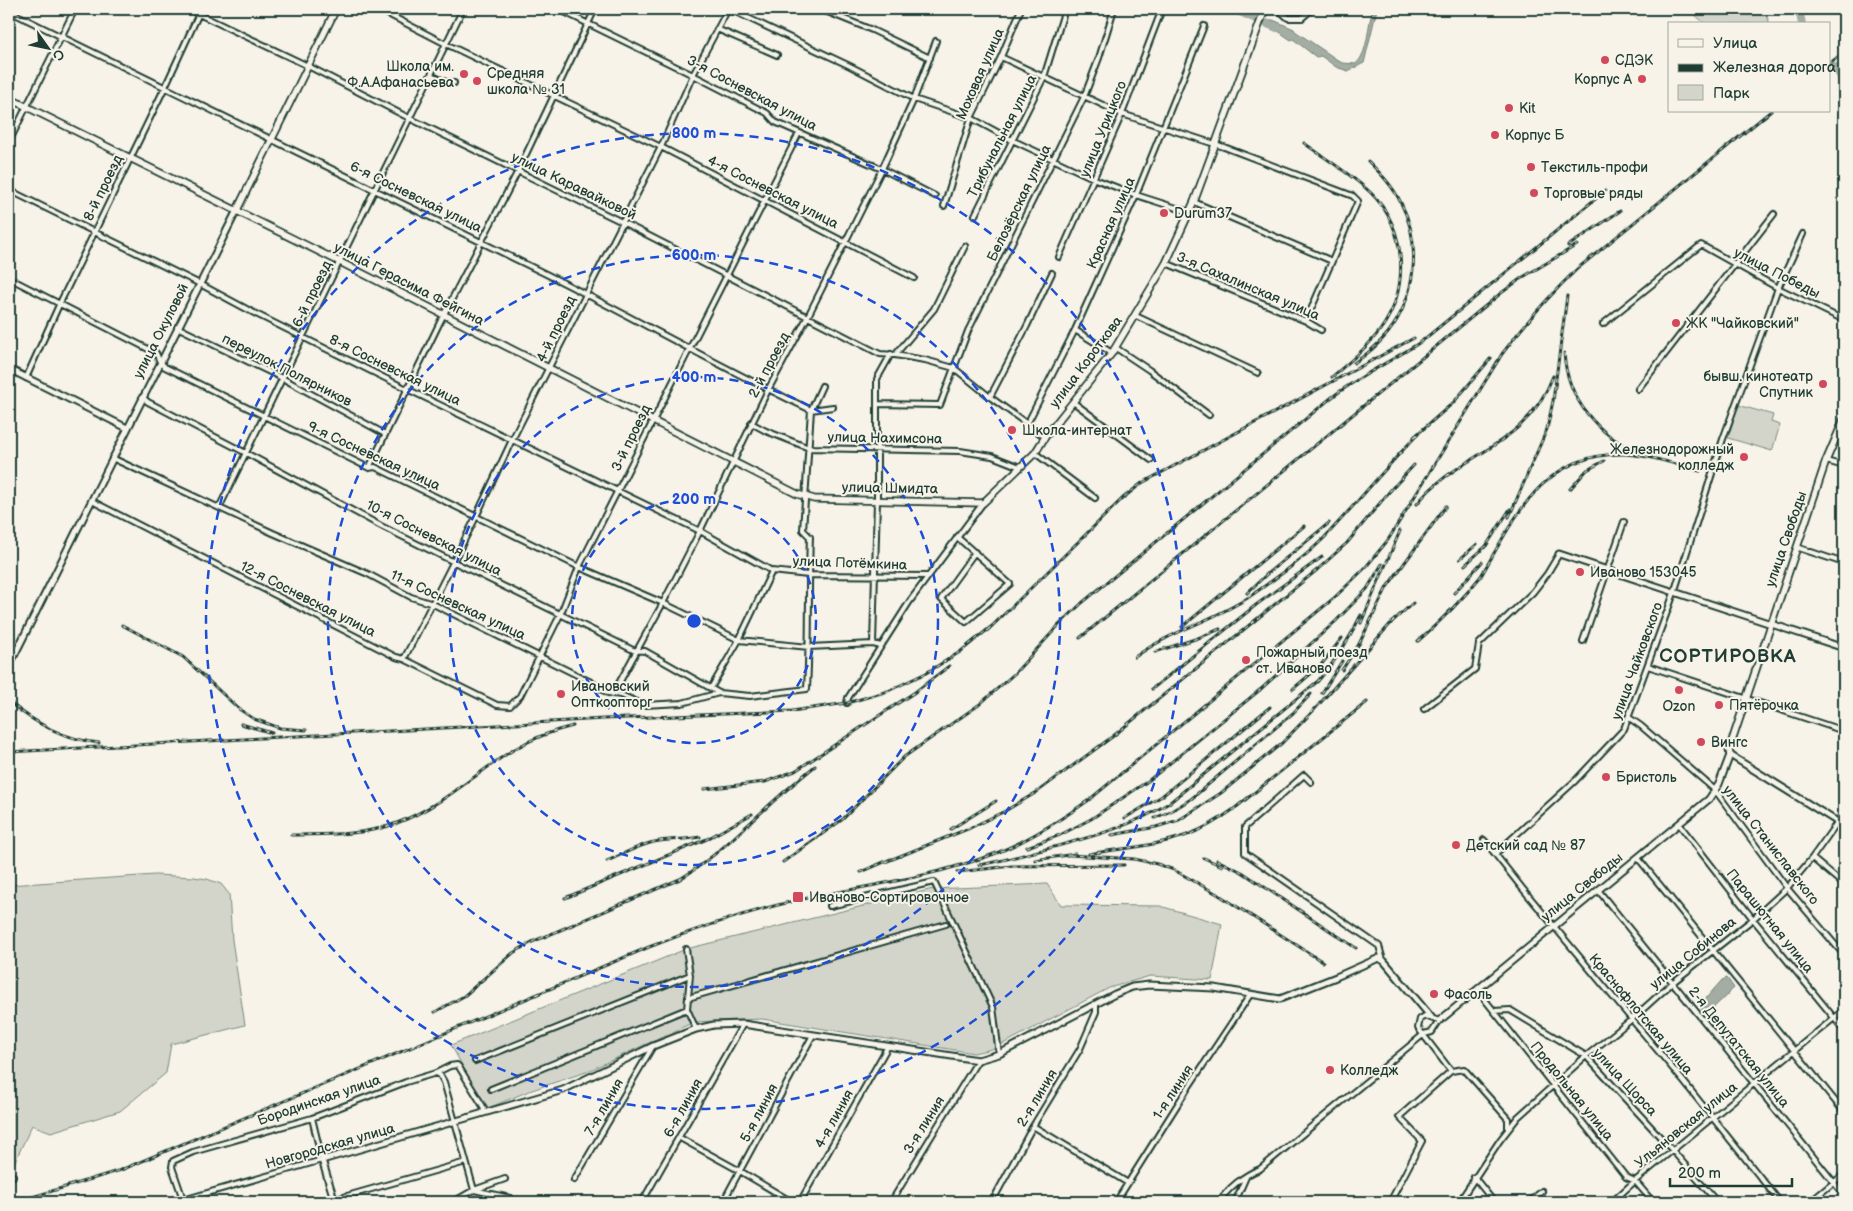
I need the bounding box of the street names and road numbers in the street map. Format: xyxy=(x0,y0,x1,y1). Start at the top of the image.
street label: Моховая улица xyxy=(952,25,1008,122)
street label: 3-я Сосневская улица xyxy=(684,52,820,135)
street label: Трибунальная улица xyxy=(964,71,1041,200)
street label: улица Урицкого xyxy=(1076,78,1130,180)
street label: Белозёрская улица xyxy=(983,141,1055,264)
street label: улица Каравайковой xyxy=(509,148,639,224)
street label: 8-й проезд xyxy=(80,152,127,224)
street label: 4-я Сосневская улица xyxy=(705,152,842,233)
street label: 6-я Сосневская улица xyxy=(347,158,485,237)
street label: Красная улица xyxy=(1083,174,1139,271)
street label: улица Герасима Фейгина xyxy=(331,239,488,330)
street label: улица Победы xyxy=(1731,244,1823,302)
street label: 3-я Сахалинская улица xyxy=(1174,248,1323,324)
street label: 6-й проезд xyxy=(289,258,336,330)
street label: улица Окуловой xyxy=(130,281,192,381)
street label: 4-й проезд xyxy=(533,293,580,365)
street label: улица Короткова xyxy=(1046,312,1126,411)
street label: 2-й проезд xyxy=(745,329,794,401)
street label: переулок Полярников xyxy=(219,330,355,410)
street label: 8-я Сосневская улица xyxy=(326,331,464,410)
street label: 3-й проезд xyxy=(608,402,655,474)
street label: 9-я Сосневская улица xyxy=(305,418,444,494)
street label: улица Нахимсона xyxy=(827,428,943,448)
street label: улица Шмидта xyxy=(842,479,939,497)
street label: улица Свободы xyxy=(1762,489,1810,589)
street label: 10-я Сосневская улица xyxy=(363,496,505,580)
street label: улица Потёмкина xyxy=(792,553,908,574)
street label: 12-я Сосневская улица xyxy=(237,557,379,641)
street label: 11-я Сосневская улица xyxy=(388,566,529,644)
street label: улица Чайковского xyxy=(1608,600,1666,722)
street label: улица Станиславского xyxy=(1719,782,1823,908)
street label: улица Свободы xyxy=(1538,849,1626,925)
street label: Парашютная улица xyxy=(1723,866,1818,977)
street label: улица Собинова xyxy=(1647,913,1740,993)
street label: Краснофлотская улица xyxy=(1585,950,1697,1079)
street label: 2-я Депутатская улица xyxy=(1685,983,1793,1111)
street label: Продольная улица xyxy=(1527,1038,1618,1144)
street label: улица Щорса xyxy=(1589,1045,1661,1120)
street label: 1-я линия xyxy=(1149,1061,1197,1122)
street label: 2-я линия xyxy=(1013,1066,1061,1130)
street label: Бородинская улица xyxy=(255,1071,383,1129)
street label: 7-я линия xyxy=(581,1075,627,1138)
street label: 6-я линия xyxy=(660,1075,706,1140)
street label: Ульяновская улица xyxy=(1631,1078,1741,1172)
street label: 5-я линия xyxy=(736,1081,782,1145)
street label: 4-я линия xyxy=(811,1086,857,1151)
street label: 3-я линия xyxy=(900,1093,948,1157)
street label: Новгородская улица xyxy=(264,1119,397,1173)

